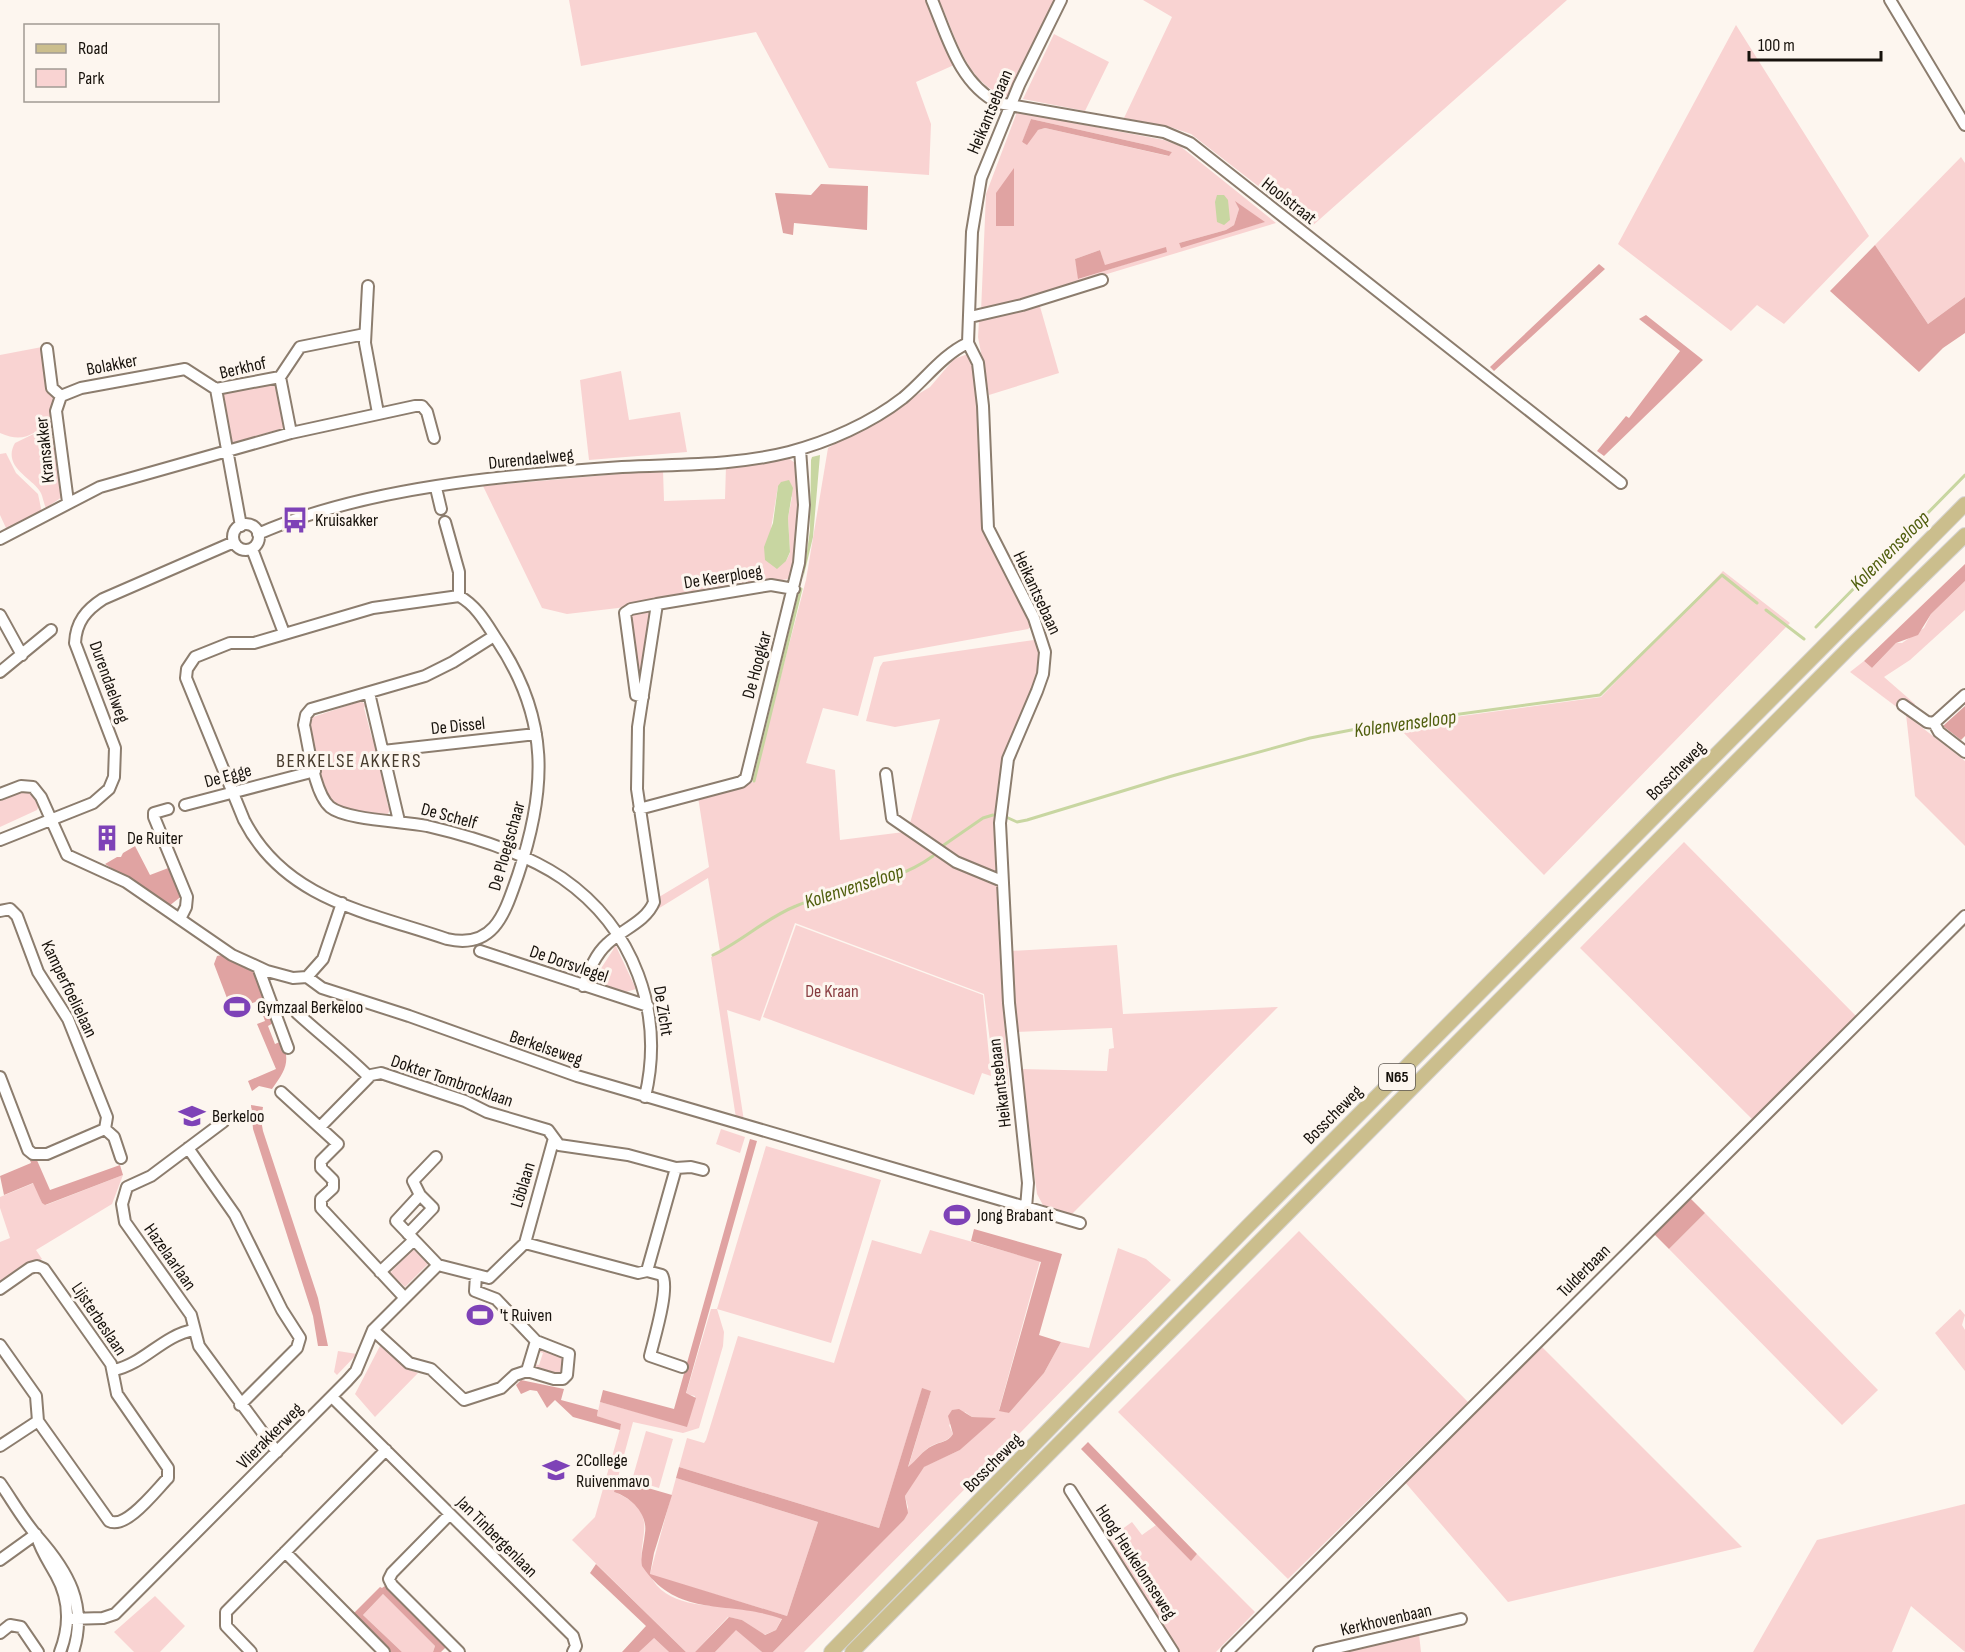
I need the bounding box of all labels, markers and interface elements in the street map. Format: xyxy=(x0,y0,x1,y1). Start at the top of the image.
legend xyxy=(24,24,219,102)
scale bar xyxy=(1749,24,1881,62)
text: 100 m xyxy=(1758,35,1795,56)
text: Road xyxy=(78,38,108,59)
street label: Heikantsebaan xyxy=(963,67,1017,157)
text: Park xyxy=(78,68,104,89)
street label: Hoolstraat xyxy=(1257,173,1321,229)
street label: Bolakker xyxy=(85,350,139,380)
street label: Berkhof xyxy=(217,352,269,384)
street label: Kransakker xyxy=(31,416,59,484)
street label: Durendaelweg xyxy=(487,444,575,474)
bus stop icon: Kruisakker xyxy=(280,505,310,535)
water label: Kolenvenseloop xyxy=(1845,506,1935,596)
place label: Kruisakker xyxy=(315,510,378,531)
street label: Heikantsebaan xyxy=(1009,548,1065,638)
street label: De Keerploeg xyxy=(682,560,764,594)
street label: De Hoogkar xyxy=(738,629,776,701)
street label: Durendaelweg xyxy=(84,638,134,726)
water label: Kolenvenseloop xyxy=(1352,705,1458,743)
street label: De Dissel xyxy=(430,713,486,739)
street label: Bosscheweg xyxy=(1642,737,1710,805)
district label: BERKELSE AKKERS xyxy=(276,749,422,773)
street label: De Egge xyxy=(202,760,254,792)
street label: De Schelf xyxy=(419,798,480,834)
street label: De Ploegschaar xyxy=(484,799,530,893)
building icon: De Ruiter xyxy=(92,823,122,853)
place label: De Ruiter xyxy=(127,828,183,849)
water label: Kolenvenseloop xyxy=(801,860,907,914)
street label: Kamperfoelielaan xyxy=(36,937,102,1041)
street label: De Dorsvlegel xyxy=(527,941,611,987)
park label: De Kraan xyxy=(805,981,859,1002)
street label: De Zicht xyxy=(649,985,677,1038)
sports icon: Gymzaal Berkeloo xyxy=(222,992,252,1022)
place label: Gymzaal Berkeloo xyxy=(257,997,363,1018)
street label: Berkelseweg xyxy=(507,1026,585,1070)
street label: Heikantsebaan xyxy=(984,1037,1016,1129)
street label: Dokter Tombrocklaan xyxy=(388,1050,516,1112)
road number: N65 xyxy=(1379,1064,1415,1090)
street label: Bosscheweg xyxy=(1299,1081,1367,1149)
school or university icon: Berkeloo xyxy=(177,1101,207,1131)
place label: Berkeloo xyxy=(212,1106,265,1127)
street label: Löblaan xyxy=(506,1160,540,1210)
sports icon: Jong Brabant xyxy=(942,1200,972,1230)
place label: Jong Brabant xyxy=(976,1205,1054,1226)
street label: Hazelaarlaan xyxy=(139,1220,201,1294)
street label: Tulderbaan xyxy=(1553,1240,1615,1302)
street label: Lijsterbeslaan xyxy=(67,1279,131,1359)
sports icon: 't Ruiven xyxy=(465,1300,495,1330)
place label: 't Ruiven xyxy=(500,1305,552,1326)
street label: Vlierakkerweg xyxy=(233,1399,307,1473)
street label: Bosscheweg xyxy=(959,1429,1027,1497)
place label: 2College Ruivenmavo xyxy=(576,1450,650,1492)
school or university icon: 2College Ruivenmavo xyxy=(541,1455,571,1485)
street label: Jan Tinbergenlaan xyxy=(451,1491,542,1582)
street label: Hoog Heukelomseweg xyxy=(1091,1501,1181,1623)
street label: Kerkhovenbaan xyxy=(1338,1599,1434,1641)

